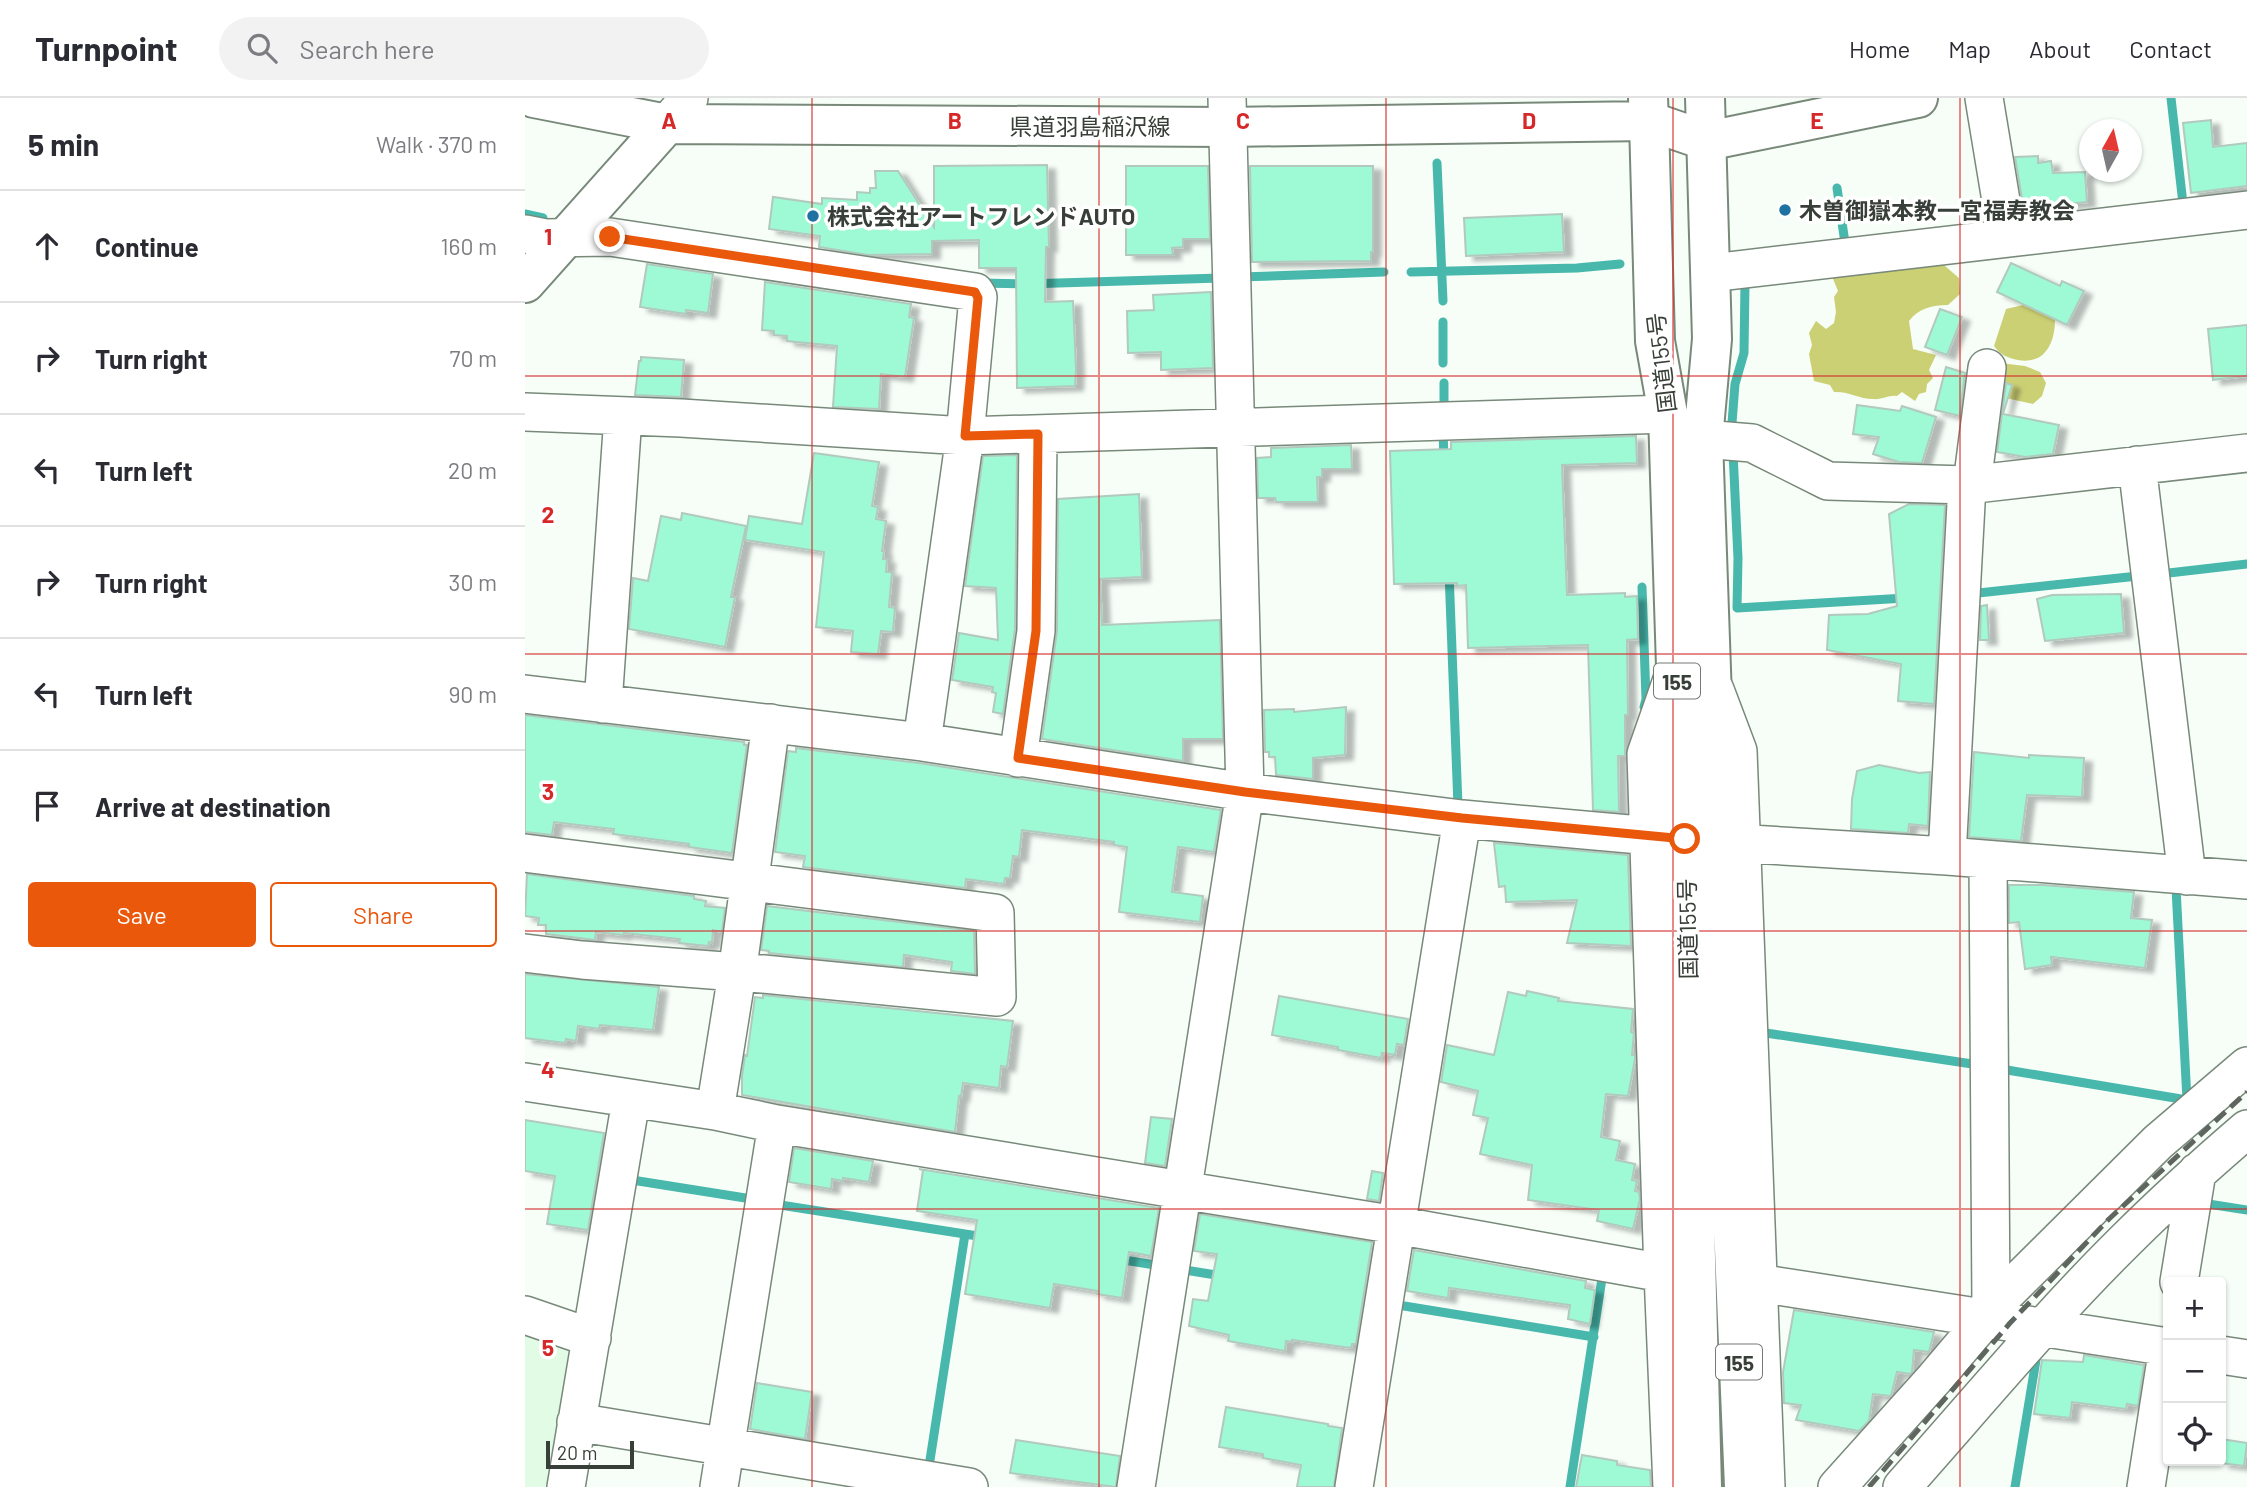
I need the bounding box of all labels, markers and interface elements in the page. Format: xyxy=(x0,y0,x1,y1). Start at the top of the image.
search box xyxy=(219,17,709,80)
text: Turnpoint xyxy=(35,28,177,68)
icon: search xyxy=(243,29,281,67)
text: Search here xyxy=(299,33,435,64)
text: Home xyxy=(1849,34,1910,63)
text: Map xyxy=(1948,34,1991,63)
text: About xyxy=(2029,34,2091,63)
text: Contact xyxy=(2129,34,2212,63)
text: A xyxy=(661,106,677,134)
text: B xyxy=(948,106,962,134)
text: C xyxy=(1236,106,1250,134)
text: D xyxy=(1522,106,1536,134)
text: E xyxy=(1810,106,1824,134)
street label: 県道羽島稲沢線 xyxy=(1010,112,1171,140)
north arrow xyxy=(2079,119,2142,182)
text: 5 min xyxy=(28,126,99,162)
text: Walk · 370 m xyxy=(376,130,497,158)
place label: 木曽御嶽本教一宮福寿教会 xyxy=(1799,196,2075,224)
place label: 株式会社アートフレンドAUTO xyxy=(827,202,1135,230)
marker: 木曽御嶽本教一宮福寿教会 xyxy=(1777,202,1793,218)
marker: 株式会社アートフレンドAUTO xyxy=(805,208,821,224)
route end xyxy=(594,221,625,252)
text: 1 xyxy=(544,222,552,250)
icon: ahead xyxy=(28,227,66,265)
text: Continue xyxy=(95,231,199,262)
text: 160 m xyxy=(440,232,497,260)
street label: 国道155号 xyxy=(1641,311,1681,415)
icon: right xyxy=(28,339,66,377)
text: Turn right xyxy=(95,343,208,374)
text: 70 m xyxy=(450,344,497,372)
icon: left xyxy=(28,451,66,489)
text: Turn left xyxy=(95,455,193,486)
text: 20 m xyxy=(448,456,497,484)
text: 2 xyxy=(542,500,554,528)
icon: right xyxy=(28,563,66,601)
text: Turn right xyxy=(95,567,208,598)
text: 30 m xyxy=(449,568,497,596)
road number: 155 xyxy=(1654,664,1700,698)
icon: left xyxy=(28,675,66,713)
text: Turn left xyxy=(95,679,193,710)
text: 90 m xyxy=(448,680,497,708)
text: 3 xyxy=(542,777,554,805)
icon: arrive xyxy=(28,787,66,825)
text: Arrive at destination xyxy=(95,791,331,822)
route start xyxy=(1669,823,1700,854)
street label: 国道155号 xyxy=(1672,878,1702,980)
button: Save xyxy=(28,882,256,947)
button: Share xyxy=(270,882,497,947)
text: 4 xyxy=(541,1055,555,1083)
map controls xyxy=(2163,1277,2226,1466)
button: + xyxy=(2163,1277,2226,1340)
text: 5 xyxy=(542,1333,554,1361)
button: − xyxy=(2163,1340,2226,1403)
road number: 155 xyxy=(1716,1344,1762,1380)
button: locate xyxy=(2163,1403,2226,1466)
scale bar xyxy=(546,1438,633,1470)
text: 20 m xyxy=(557,1441,597,1464)

